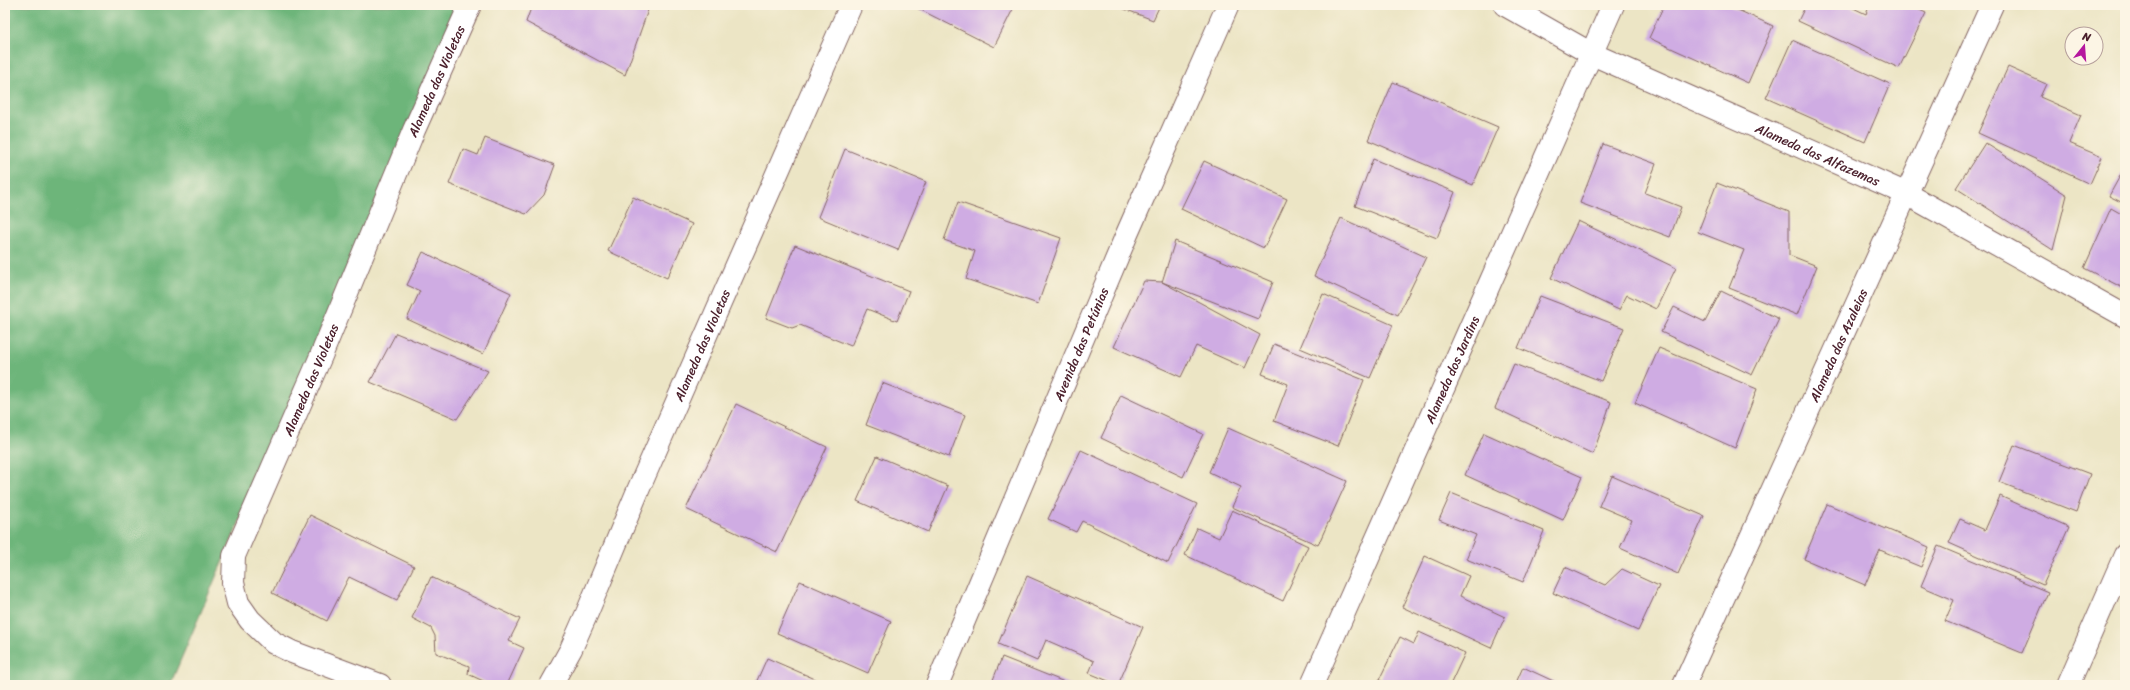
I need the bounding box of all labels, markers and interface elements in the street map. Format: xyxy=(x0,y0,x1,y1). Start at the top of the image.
street label: Alameda das Violetas xyxy=(400,21,471,141)
north arrow xyxy=(2064,26,2104,66)
text: N xyxy=(2079,26,2094,47)
street label: Alameda das Alfazemas xyxy=(1751,116,1885,193)
street label: Avenida das Petúnias xyxy=(1046,284,1115,405)
street label: Alameda das Violetas xyxy=(667,285,736,406)
street label: Alameda das Azaleias xyxy=(1802,285,1874,407)
street label: Alameda dos Jardins xyxy=(1417,311,1486,428)
street label: Alameda das Violetas xyxy=(276,320,345,441)

